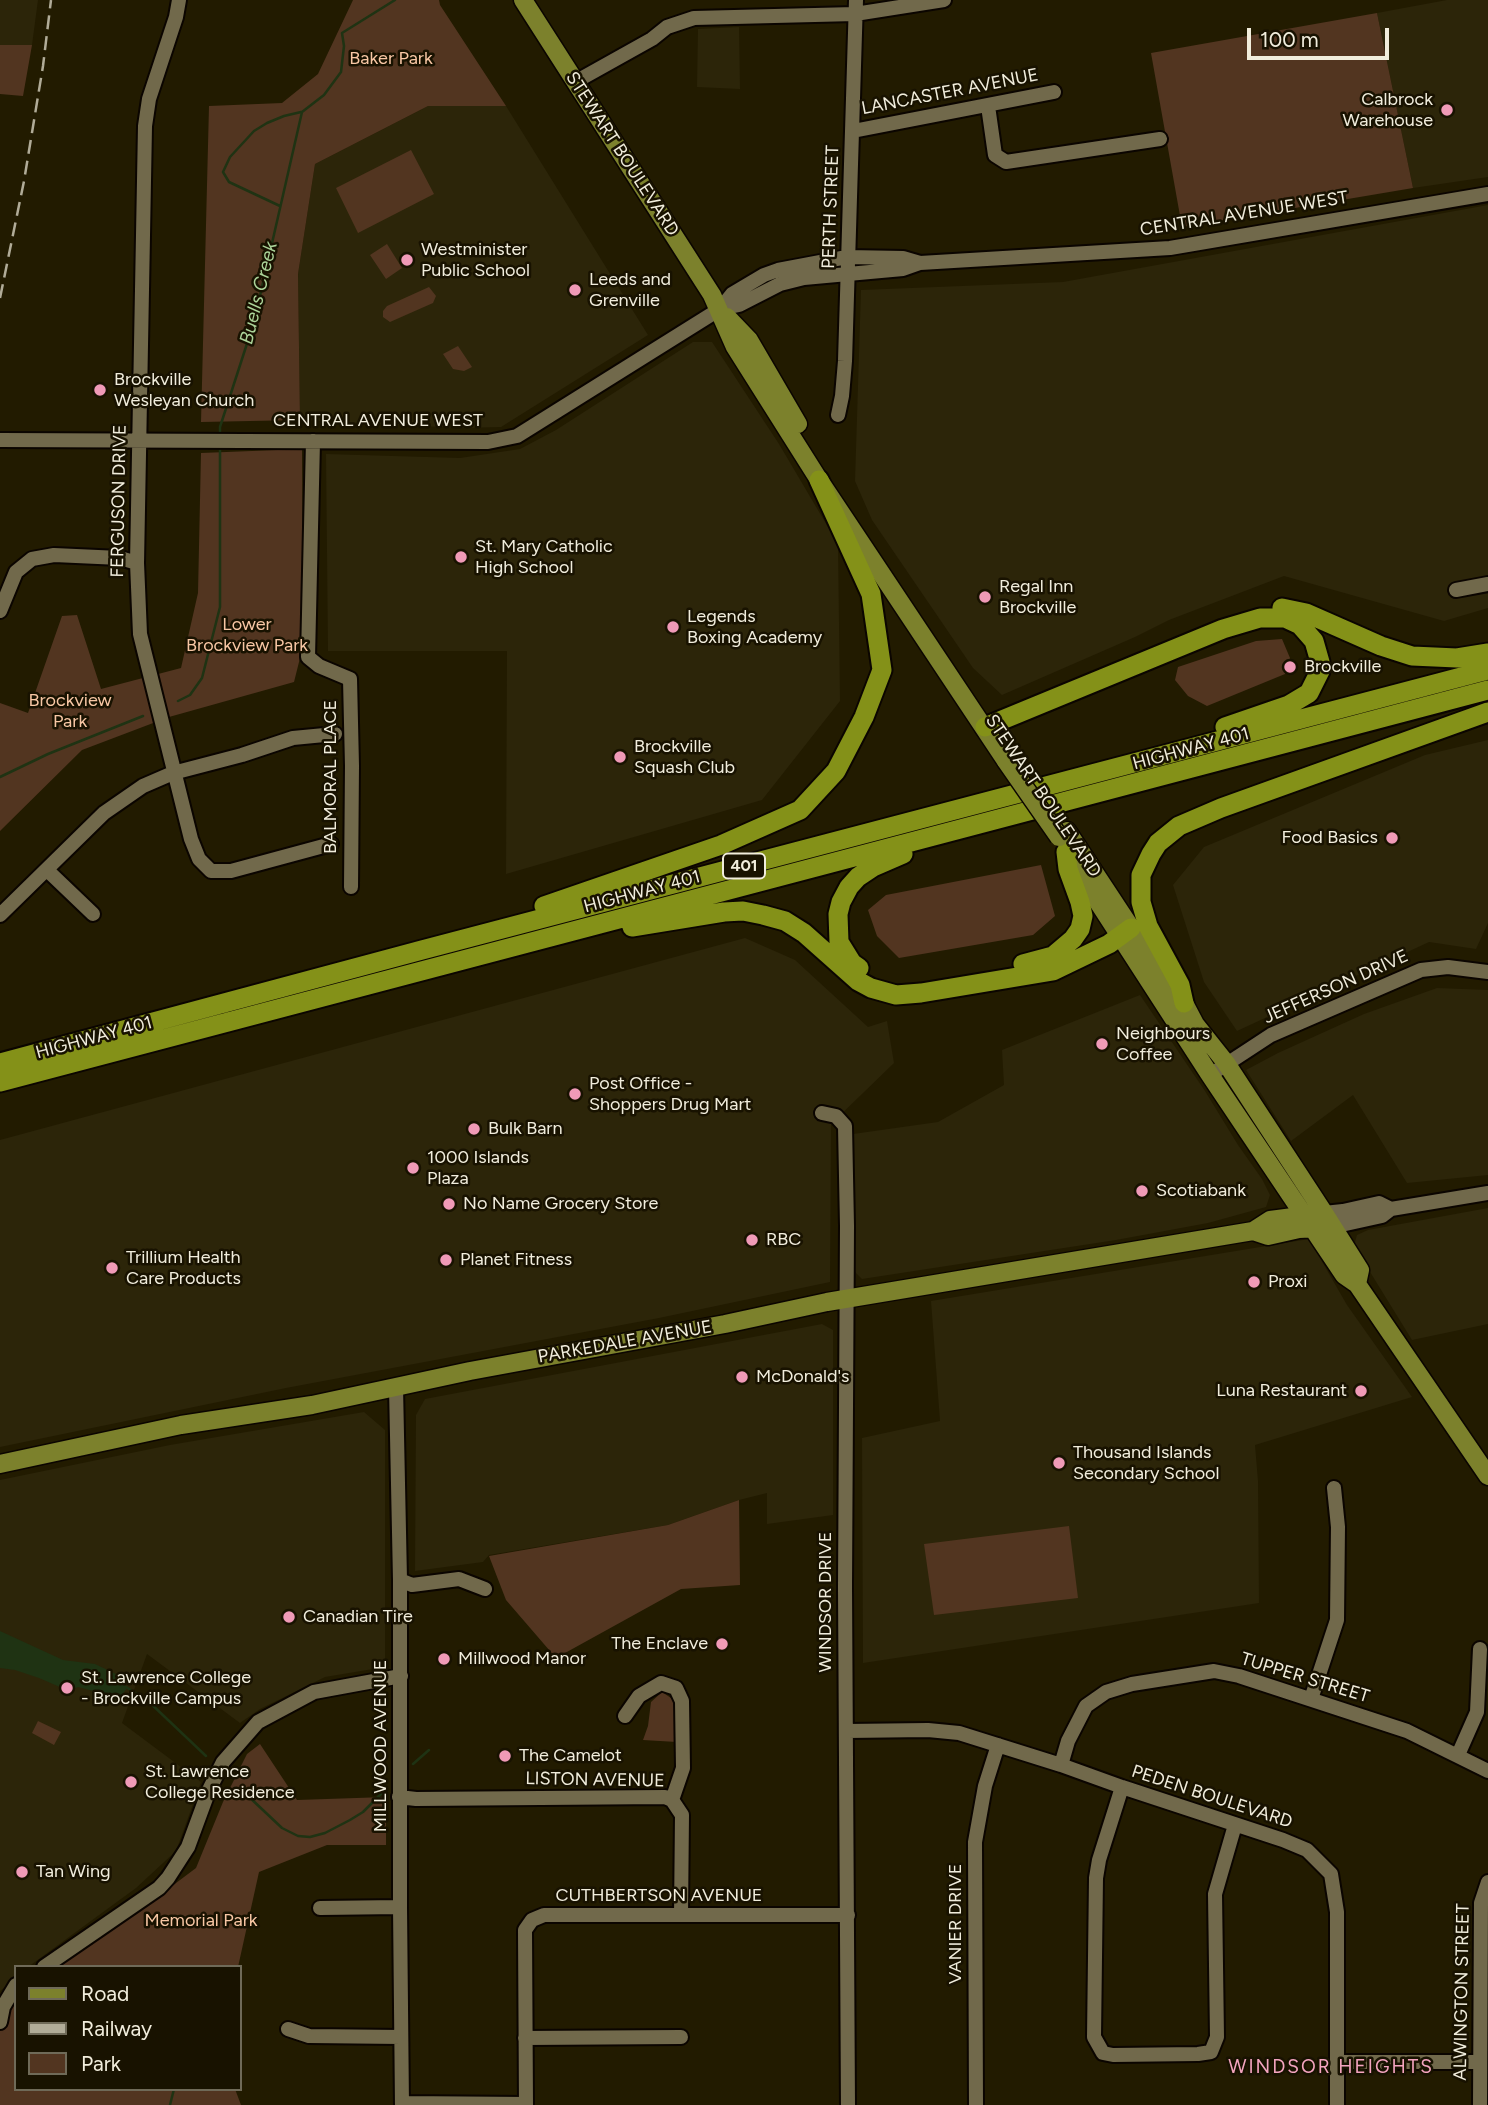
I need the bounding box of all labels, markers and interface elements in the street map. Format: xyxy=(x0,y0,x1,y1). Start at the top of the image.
scale bar xyxy=(1250,14,1392,58)
text: 100 m xyxy=(1260,27,1319,52)
park label: Baker Park xyxy=(349,48,433,70)
street label: LANCASTER AVENUE xyxy=(860,64,1040,120)
street label: STEWART BOULEVARD xyxy=(561,68,683,240)
place label: Calbrock Warehouse xyxy=(1343,89,1433,132)
marker: Calbrock Warehouse xyxy=(1439,102,1455,118)
street label: PERTH STREET xyxy=(818,145,844,269)
street label: CENTRAL AVENUE WEST xyxy=(1139,187,1349,241)
water label: Buells Creek xyxy=(235,239,283,347)
place label: Westminister Public School xyxy=(421,239,530,282)
marker: Westminister Public School xyxy=(399,252,415,268)
place label: Leeds and Grenville xyxy=(589,269,671,312)
marker: Leeds and Grenville xyxy=(567,282,583,298)
place label: Brockville Wesleyan Church xyxy=(114,369,254,412)
marker: Brockville Wesleyan Church xyxy=(92,382,108,398)
street label: CENTRAL AVENUE WEST xyxy=(273,410,483,432)
street label: FERGUSON DRIVE xyxy=(107,424,131,578)
place label: St. Mary Catholic High School xyxy=(475,536,613,578)
marker: St. Mary Catholic High School xyxy=(453,549,469,565)
place label: Regal Inn Brockville xyxy=(999,576,1076,618)
marker: Regal Inn Brockville xyxy=(977,589,993,605)
place label: Legends Boxing Academy xyxy=(687,606,822,648)
park label: Lower Brockview Park xyxy=(186,614,308,656)
marker: Legends Boxing Academy xyxy=(665,619,681,635)
place label: Brockville xyxy=(1304,656,1381,678)
marker: Brockville xyxy=(1282,659,1298,675)
park label: Brockview Park xyxy=(28,690,112,732)
street label: BALMORAL PLACE xyxy=(320,700,342,854)
street label: STEWART BOULEVARD xyxy=(981,711,1105,881)
street label: HIGHWAY 401 xyxy=(1130,723,1252,775)
place label: Brockville Squash Club xyxy=(634,736,735,778)
marker: Brockville Squash Club xyxy=(612,749,628,765)
place label: Food Basics xyxy=(1282,827,1378,849)
marker: Food Basics xyxy=(1384,830,1400,846)
road number: 401 xyxy=(723,853,765,878)
street label: HIGHWAY 401 xyxy=(581,866,703,918)
street label: JEFFERSON DRIVE xyxy=(1260,945,1412,1029)
street label: HIGHWAY 401 xyxy=(33,1012,155,1064)
place label: Neighbours Coffee xyxy=(1116,1023,1210,1066)
marker: Neighbours Coffee xyxy=(1094,1036,1110,1052)
place label: Post Office - Shoppers Drug Mart xyxy=(589,1073,751,1116)
marker: Post Office - Shoppers Drug Mart xyxy=(567,1086,583,1102)
place label: Bulk Barn xyxy=(488,1118,562,1140)
marker: Bulk Barn xyxy=(466,1121,482,1137)
place label: 1000 Islands Plaza xyxy=(427,1147,529,1190)
marker: 1000 Islands Plaza xyxy=(405,1160,421,1176)
place label: Scotiabank xyxy=(1156,1180,1246,1202)
marker: Scotiabank xyxy=(1134,1183,1150,1199)
place label: No Name Grocery Store xyxy=(463,1193,658,1215)
marker: No Name Grocery Store xyxy=(441,1196,457,1212)
place label: RBC xyxy=(766,1229,801,1251)
marker: RBC xyxy=(744,1232,760,1248)
place label: Trillium Health Care Products xyxy=(126,1247,241,1290)
place label: Planet Fitness xyxy=(460,1249,572,1271)
marker: Planet Fitness xyxy=(438,1252,454,1268)
marker: Trillium Health Care Products xyxy=(104,1260,120,1276)
place label: Proxi xyxy=(1268,1271,1308,1293)
marker: Proxi xyxy=(1246,1274,1262,1290)
street label: PARKEDALE AVENUE xyxy=(536,1316,714,1368)
place label: McDonald's xyxy=(756,1366,850,1388)
marker: McDonald's xyxy=(734,1369,750,1385)
place label: Luna Restaurant xyxy=(1216,1380,1347,1402)
marker: Luna Restaurant xyxy=(1353,1383,1369,1399)
place label: Thousand Islands Secondary School xyxy=(1073,1442,1220,1484)
marker: Thousand Islands Secondary School xyxy=(1051,1455,1067,1471)
street label: WINDSOR DRIVE xyxy=(815,1532,837,1672)
place label: Canadian Tire xyxy=(303,1606,413,1628)
marker: Canadian Tire xyxy=(281,1609,297,1625)
place label: The Enclave xyxy=(611,1633,708,1655)
marker: The Enclave xyxy=(714,1636,730,1652)
place label: Millwood Manor xyxy=(458,1648,586,1670)
street label: TUPPER STREET xyxy=(1238,1648,1372,1708)
marker: Millwood Manor xyxy=(436,1651,452,1667)
street label: MILLWOOD AVENUE xyxy=(370,1660,392,1832)
place label: St. Lawrence College - Brockville Campus xyxy=(81,1667,251,1710)
marker: St. Lawrence College - Brockville Campus xyxy=(59,1680,75,1696)
place label: The Camelot xyxy=(519,1745,622,1767)
marker: The Camelot xyxy=(497,1748,513,1764)
place label: St. Lawrence College Residence xyxy=(145,1761,295,1803)
street label: PEDEN BOULEVARD xyxy=(1129,1761,1295,1833)
street label: LISTON AVENUE xyxy=(525,1768,665,1792)
marker: St. Lawrence College Residence xyxy=(123,1774,139,1790)
place label: Tan Wing xyxy=(36,1861,111,1883)
marker: Tan Wing xyxy=(14,1864,30,1880)
street label: VANIER DRIVE xyxy=(945,1864,967,1984)
street label: CUTHBERTSON AVENUE xyxy=(555,1885,763,1907)
street label: ALWINGTON STREET xyxy=(1450,1903,1474,2081)
park label: Memorial Park xyxy=(145,1910,257,1932)
legend xyxy=(14,1965,242,2091)
text: Road xyxy=(81,1981,129,2006)
text: Railway xyxy=(81,2016,152,2041)
text: Park xyxy=(81,2051,121,2076)
district label: WINDSOR HEIGHTS xyxy=(1230,2056,1432,2078)

